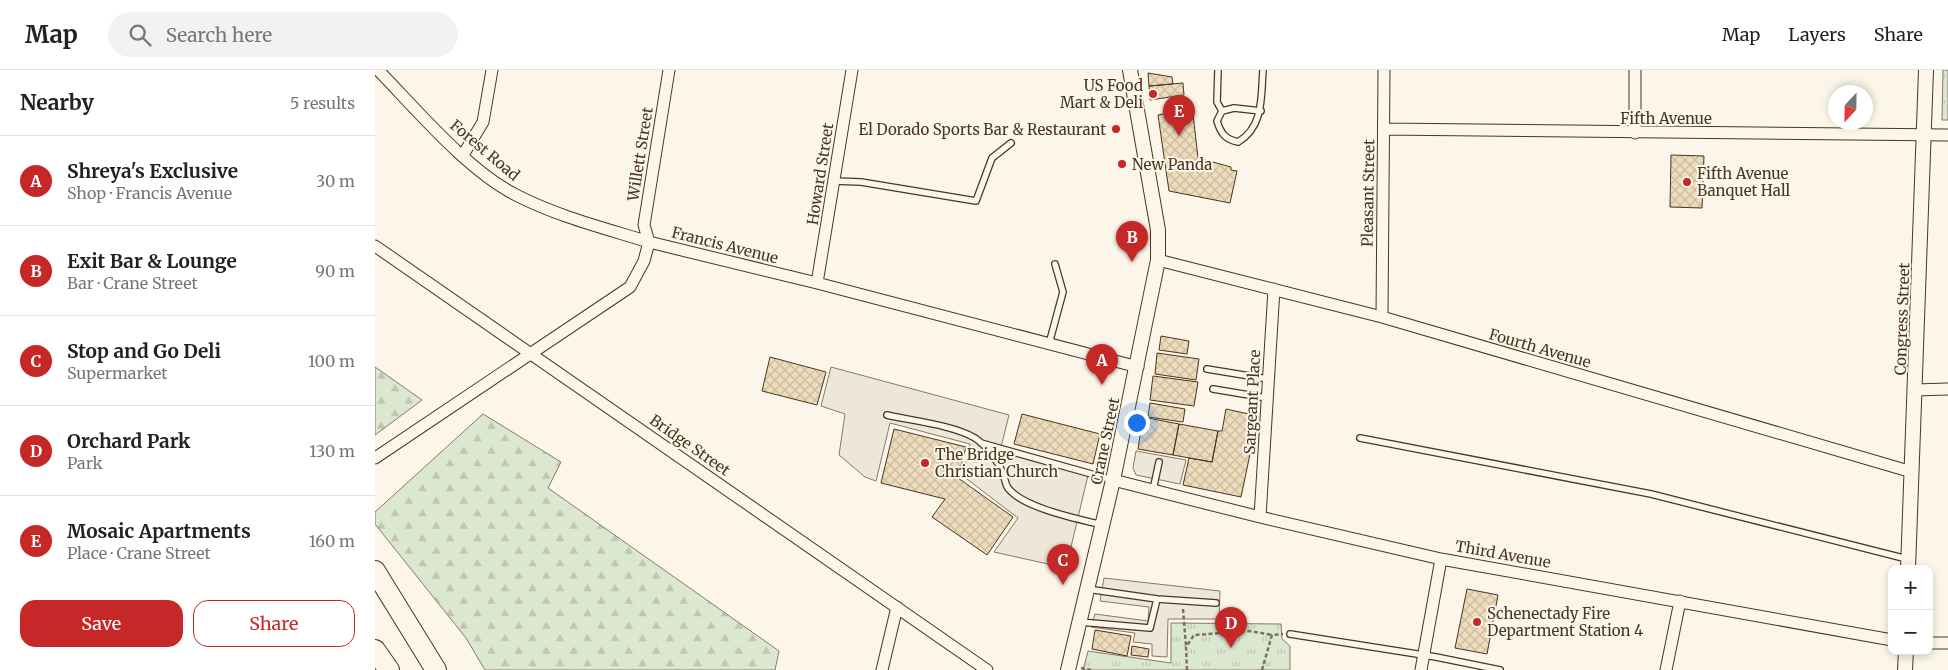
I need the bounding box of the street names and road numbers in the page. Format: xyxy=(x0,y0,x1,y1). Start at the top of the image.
street label: Willett Street xyxy=(623,105,657,203)
street label: Fifth Avenue xyxy=(1620,109,1712,128)
street label: Forest Road xyxy=(446,115,524,185)
street label: Howard Street xyxy=(803,122,837,226)
street label: Pleasant Street xyxy=(1358,139,1378,247)
street label: Francis Avenue xyxy=(670,223,780,267)
street label: Congress Street xyxy=(1891,262,1913,376)
street label: Fourth Avenue xyxy=(1487,324,1593,372)
street label: Sargeant Place xyxy=(1240,349,1264,455)
street label: Crane Street xyxy=(1087,396,1124,486)
street label: Bridge Street xyxy=(646,410,734,480)
street label: Third Avenue xyxy=(1454,536,1552,572)

